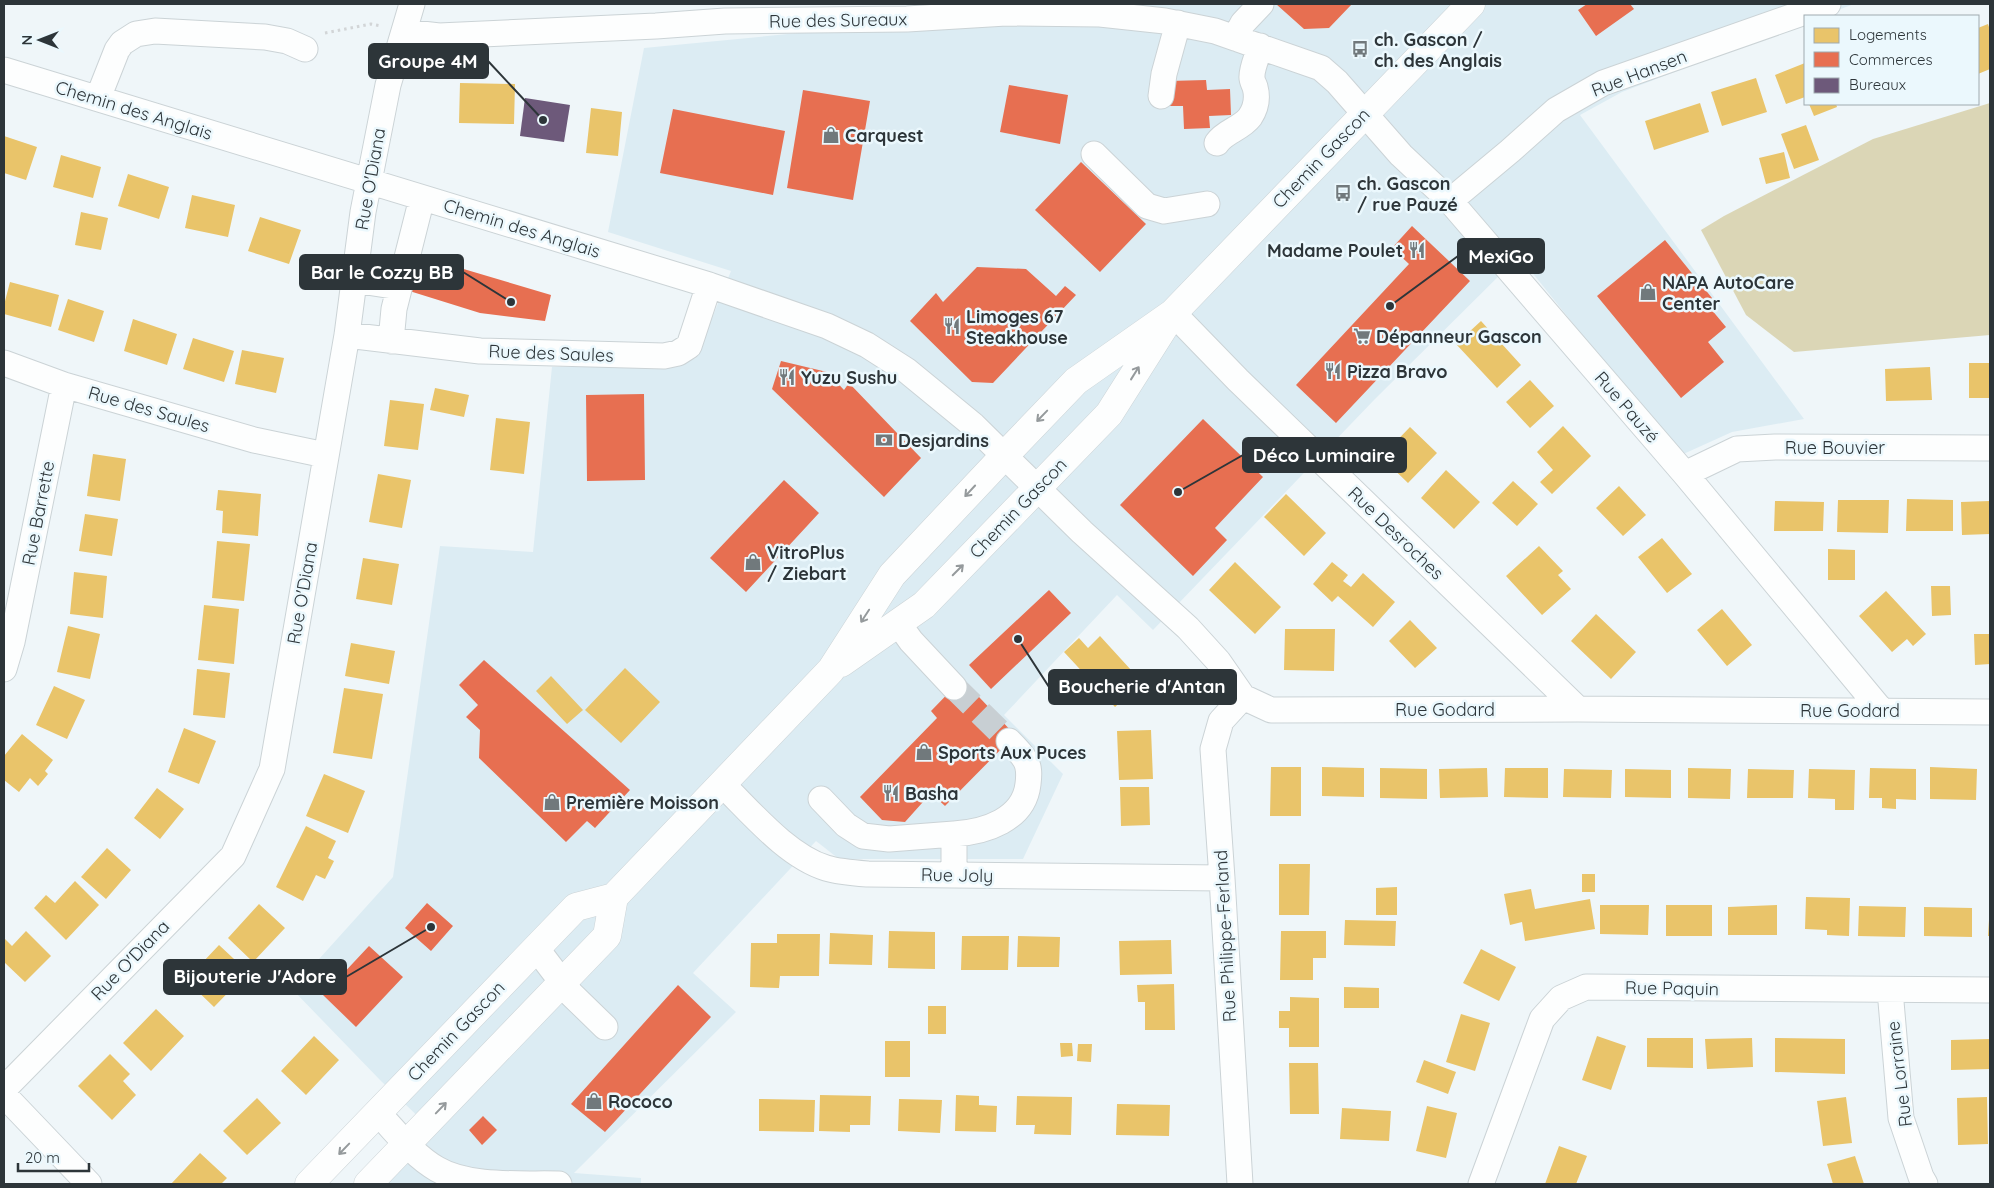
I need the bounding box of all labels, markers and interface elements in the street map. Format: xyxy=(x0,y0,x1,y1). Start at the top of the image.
street label: Rue des Sureaux xyxy=(769,7,908,33)
north arrow xyxy=(15,15,65,65)
legend xyxy=(1804,15,1979,105)
text: Logements xyxy=(1849,25,1927,44)
place label: ch. Gascon / ch. des Anglais xyxy=(1374,28,1502,72)
text: N xyxy=(18,35,36,45)
bus stop icon: ch. Gascon / ch. des Anglais xyxy=(1350,39,1370,59)
callout: Groupe 4M xyxy=(369,44,488,78)
street label: Rue Hansen xyxy=(1588,44,1690,102)
text: Groupe 4M xyxy=(378,49,478,73)
text: Commerces xyxy=(1849,50,1932,69)
street label: Chemin des Anglais xyxy=(53,75,215,145)
text: Bureaux xyxy=(1849,75,1906,94)
street label: Chemin Gascon xyxy=(1267,103,1375,213)
place label: Carquest xyxy=(845,124,924,147)
shop icon: Carquest xyxy=(821,125,841,145)
street label: Rue O'Diana xyxy=(350,126,390,232)
place label: ch. Gascon / rue Pauzé xyxy=(1357,172,1458,216)
bus stop icon: ch. Gascon / rue Pauzé xyxy=(1333,183,1353,203)
street label: Chemin des Anglais xyxy=(441,193,603,263)
place label: Madame Poulet xyxy=(1267,239,1403,262)
callout: MexiGo xyxy=(1458,239,1544,273)
restaurant icon: Madame Poulet xyxy=(1407,240,1427,260)
text: MexiGo xyxy=(1468,244,1534,268)
callout: Bar le Cozzy BB xyxy=(300,255,463,289)
text: Bar le Cozzy BB xyxy=(311,260,453,284)
place label: NAPA AutoCare Center xyxy=(1662,271,1794,315)
shop icon: NAPA AutoCare Center xyxy=(1638,282,1658,302)
place label: Limoges 67 Steakhouse xyxy=(966,305,1068,349)
restaurant icon: Limoges 67 Steakhouse xyxy=(942,316,962,336)
place label: Dépanneur Gascon xyxy=(1376,325,1542,348)
supermarket icon: Dépanneur Gascon xyxy=(1352,326,1372,346)
street label: Rue des Saules xyxy=(488,339,614,367)
place label: Pizza Bravo xyxy=(1347,360,1448,383)
restaurant icon: Pizza Bravo xyxy=(1323,361,1343,381)
place label: Yuzu Sushu xyxy=(801,366,897,389)
one-way arrow xyxy=(1130,366,1140,380)
street label: Rue Pauzé xyxy=(1590,366,1664,448)
restaurant icon: Yuzu Sushu xyxy=(777,367,797,387)
street label: Rue des Saules xyxy=(86,381,212,437)
one-way arrow xyxy=(1036,410,1048,423)
place label: Desjardins xyxy=(898,429,989,452)
bank icon: Desjardins xyxy=(874,430,894,450)
street label: Rue Bouvier xyxy=(1785,436,1885,459)
callout: Déco Luminaire xyxy=(1243,438,1406,472)
text: Déco Luminaire xyxy=(1253,443,1395,467)
street label: Chemin Gascon xyxy=(964,453,1072,563)
street label: Rue Barrette xyxy=(17,459,59,567)
street label: Rue Desroches xyxy=(1343,481,1449,585)
one-way arrow xyxy=(964,485,976,498)
street label: Rue O'Diana xyxy=(282,540,322,646)
place label: VitroPlus / Ziebart xyxy=(767,541,847,585)
shop icon: VitroPlus / Ziebart xyxy=(743,552,763,572)
one-way arrow xyxy=(952,564,964,576)
one-way arrow xyxy=(860,608,870,622)
callout: Boucherie d'Antan xyxy=(1049,670,1236,704)
text: Boucherie d'Antan xyxy=(1058,674,1226,698)
street label: Rue Godard xyxy=(1395,698,1495,721)
street label: Rue Godard xyxy=(1800,699,1900,722)
place label: Sports Aux Puces xyxy=(938,741,1087,764)
shop icon: Sports Aux Puces xyxy=(914,742,934,762)
place label: Basha xyxy=(905,782,959,805)
restaurant icon: Basha xyxy=(881,783,901,803)
place label: Première Moisson xyxy=(566,791,719,814)
shop icon: Première Moisson xyxy=(542,792,562,812)
street label: Rue Philippe-Ferland xyxy=(1209,849,1241,1023)
street label: Rue Joly xyxy=(921,863,993,887)
street label: Rue O'Diana xyxy=(86,915,174,1005)
callout: Bijouterie J'Adore xyxy=(164,960,346,994)
text: Bijouterie J'Adore xyxy=(174,964,336,988)
street label: Chemin Gascon xyxy=(402,976,510,1086)
street label: Rue Paquin xyxy=(1625,976,1719,1000)
street label: Rue Lorraine xyxy=(1881,1020,1917,1128)
place label: Rococo xyxy=(608,1090,673,1113)
shop icon: Rococo xyxy=(584,1091,604,1111)
one-way arrow xyxy=(435,1102,447,1115)
scale bar xyxy=(18,1140,89,1172)
one-way arrow xyxy=(338,1142,350,1155)
text: 20 m xyxy=(25,1148,60,1167)

